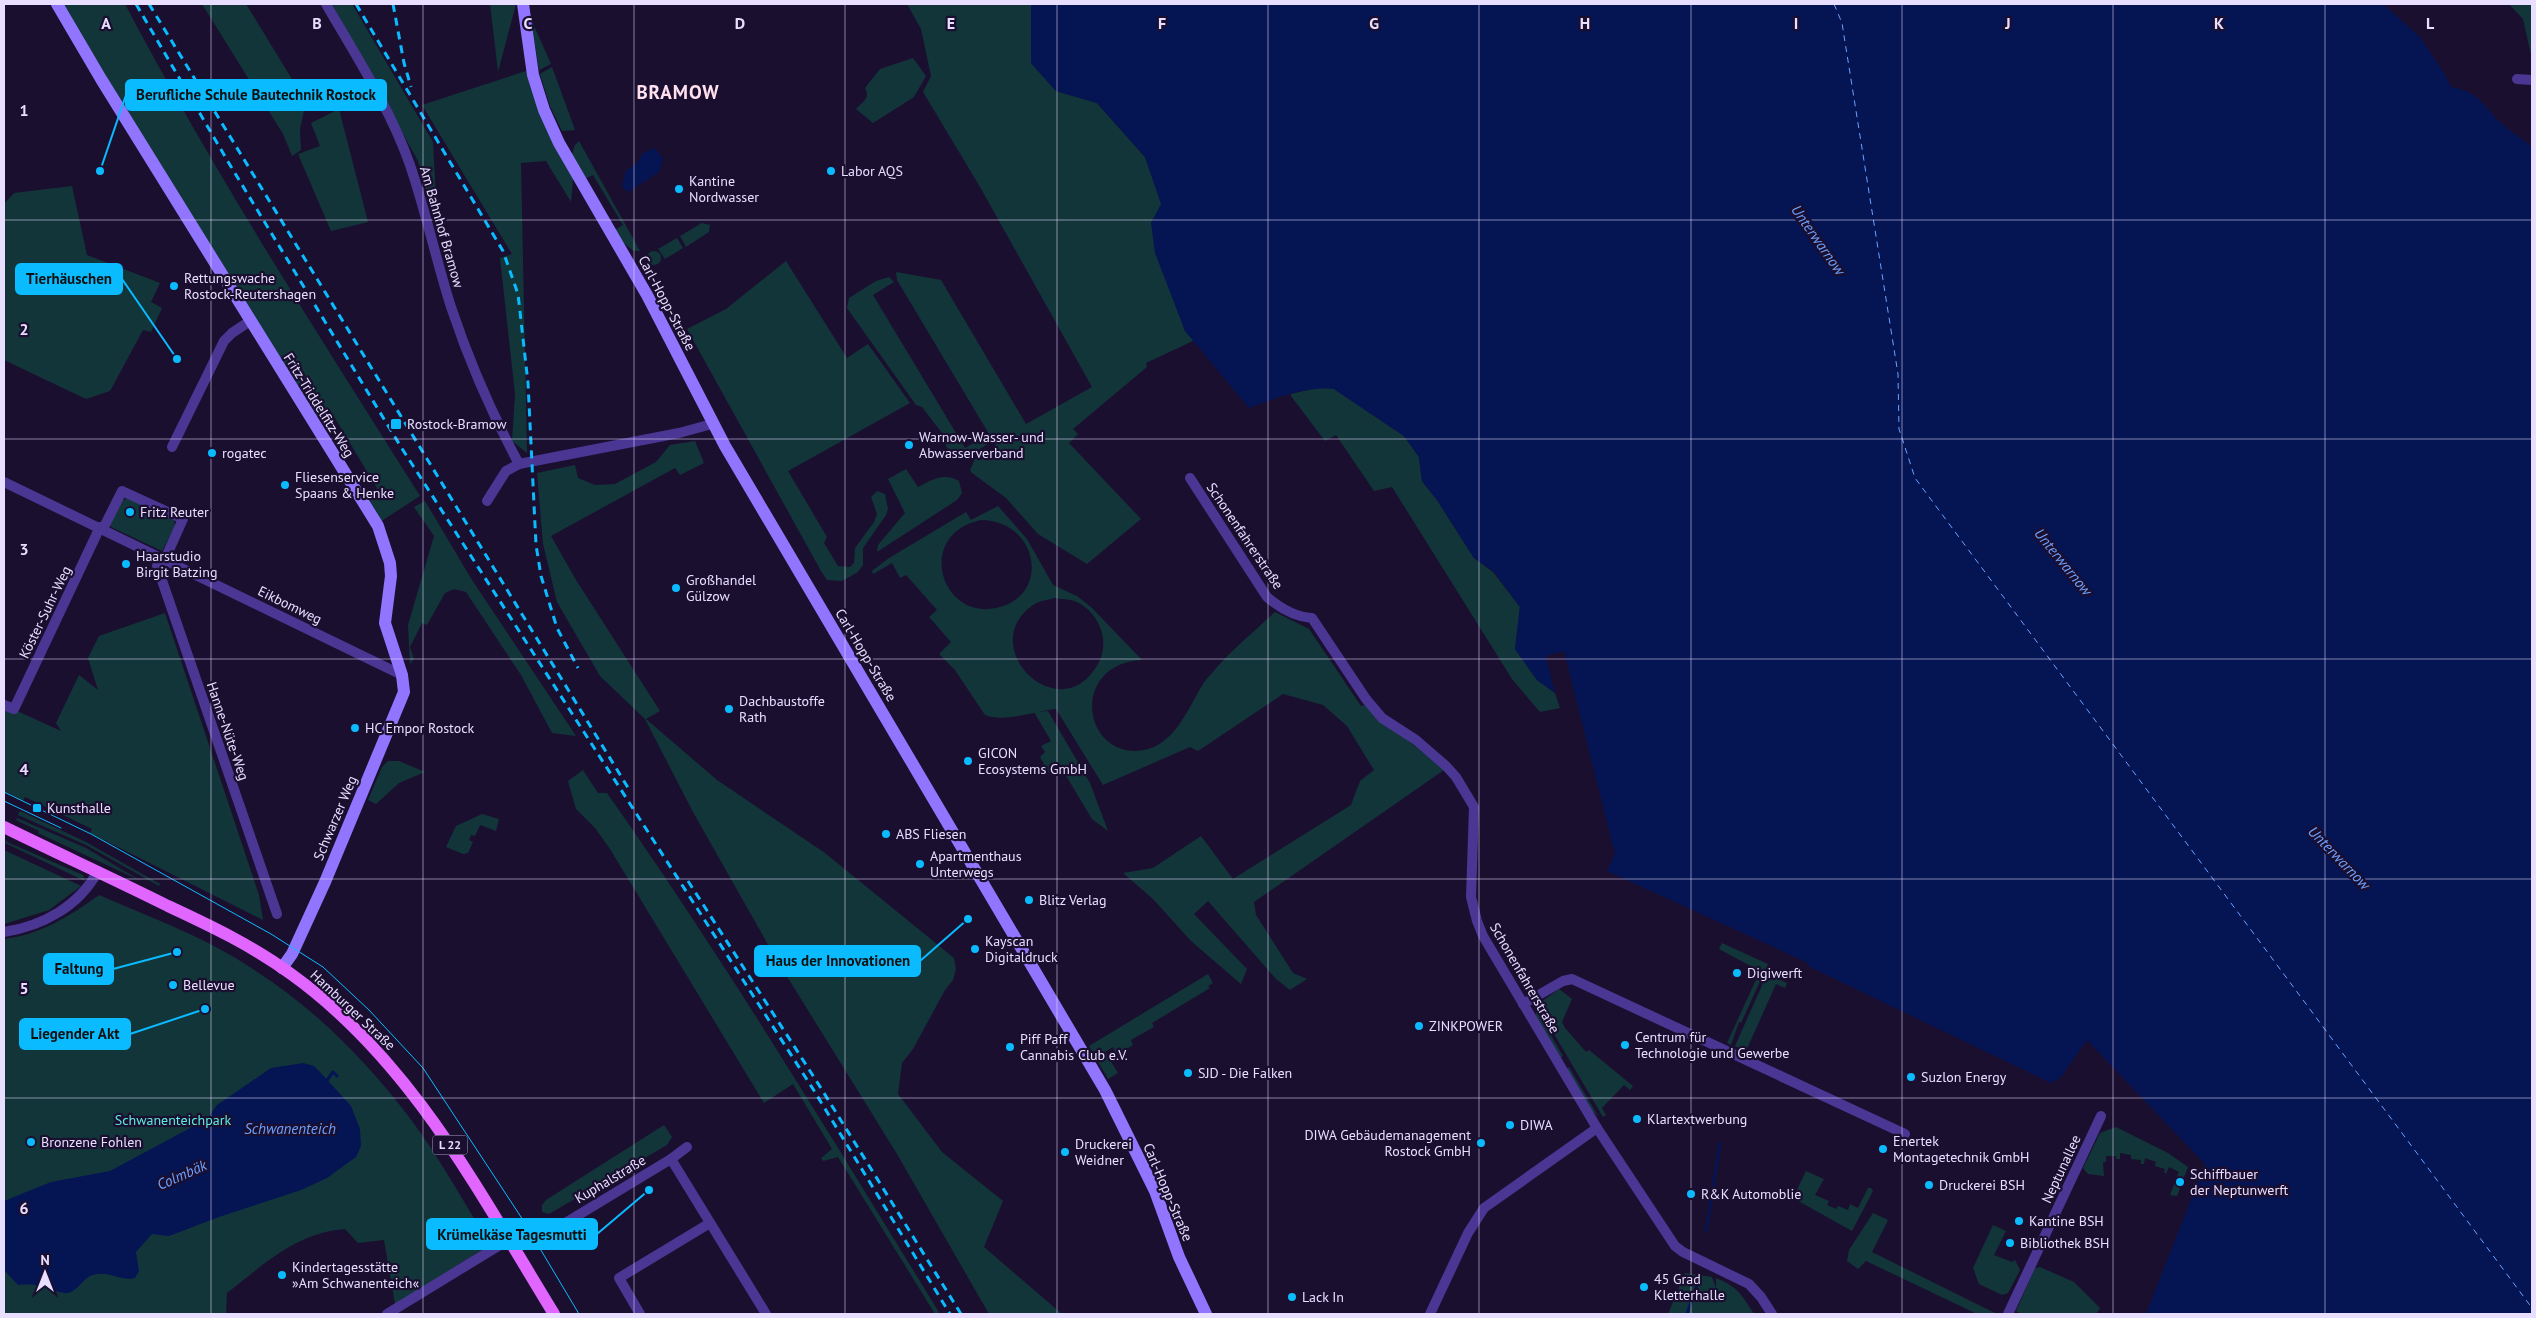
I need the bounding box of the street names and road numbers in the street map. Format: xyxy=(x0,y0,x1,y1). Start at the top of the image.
street label: Am Bahnhof Bramow xyxy=(416,164,468,291)
street label: Carl-Hopp-Straße xyxy=(634,252,700,354)
street label: Fritz-Triddelfitz-Weg xyxy=(280,349,358,461)
street label: Schonenfahrerstraße xyxy=(1203,479,1287,593)
street label: Köster-Suhr-Weg xyxy=(15,563,75,661)
street label: Eikbomweg xyxy=(255,582,325,628)
street label: Carl-Hopp-Straße xyxy=(831,605,901,705)
street label: Hanne-Nüte-Weg xyxy=(203,679,253,783)
street label: Schwarzer Weg xyxy=(309,773,361,863)
street label: Schonenfahrerstraße xyxy=(1486,919,1564,1037)
street label: Hamburger Straße xyxy=(307,966,399,1054)
street label: Neptunallee xyxy=(2037,1132,2085,1206)
road number: L 22 xyxy=(432,1136,468,1154)
street label: Carl-Hopp-Straße xyxy=(1139,1140,1197,1244)
street label: Kuphalstraße xyxy=(571,1151,649,1207)

